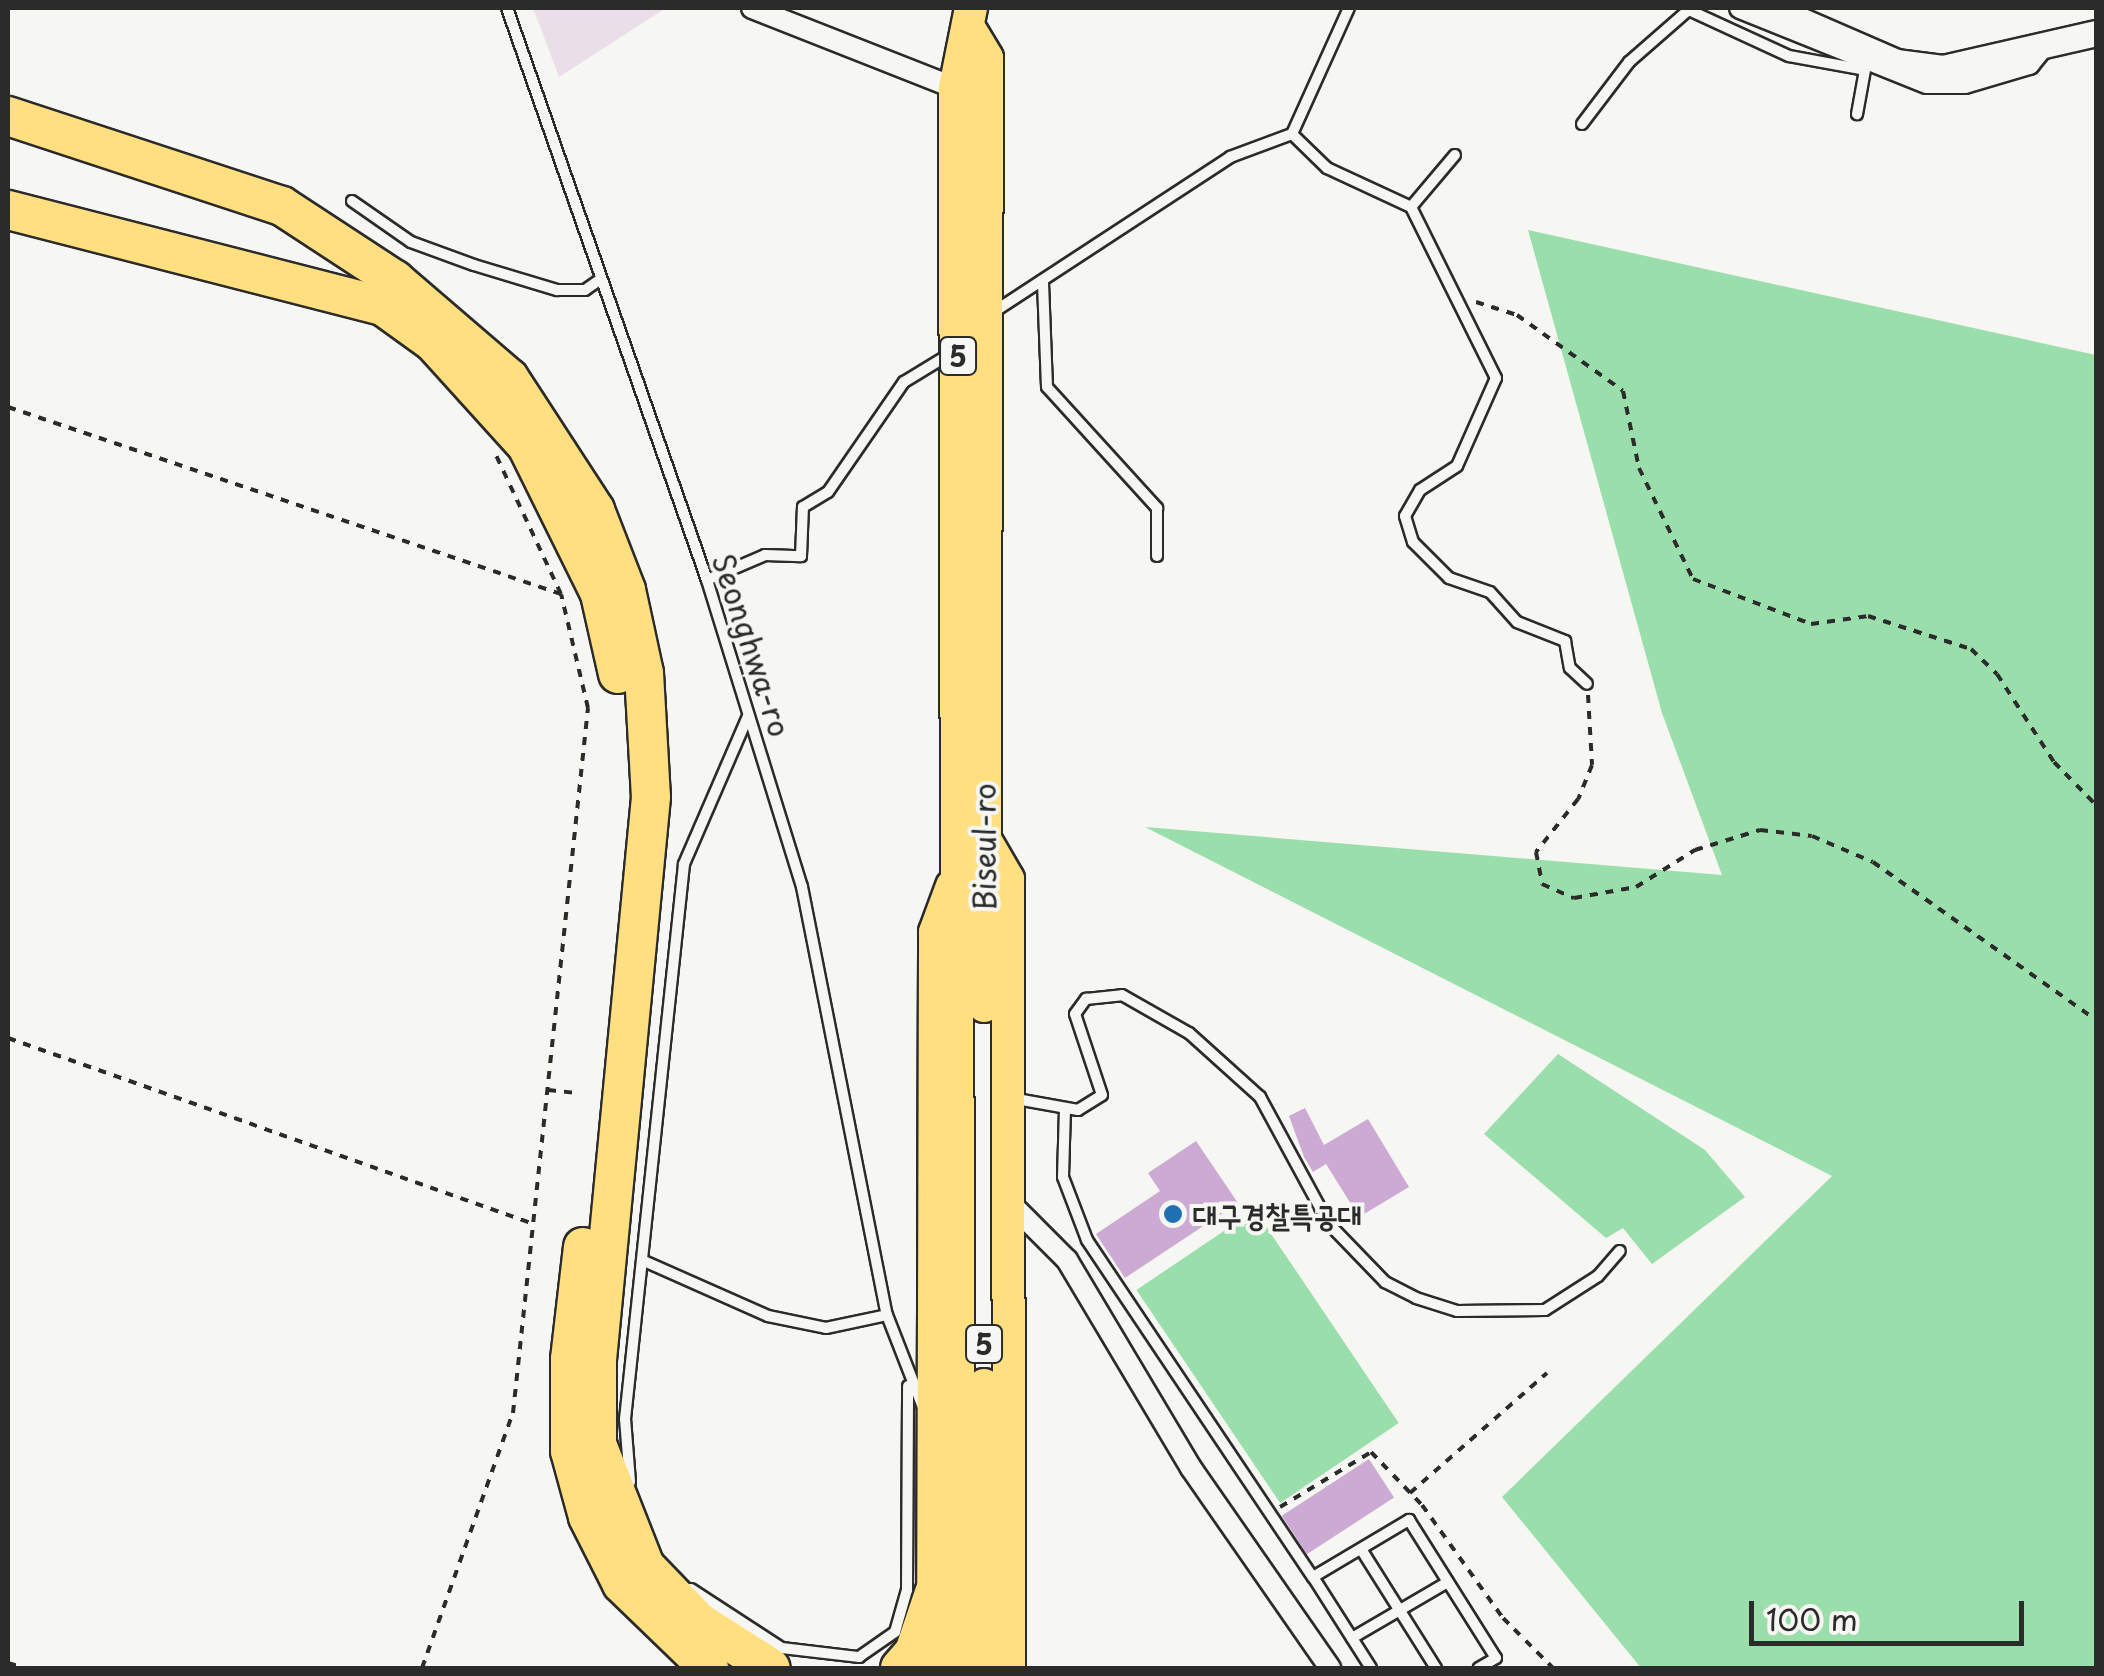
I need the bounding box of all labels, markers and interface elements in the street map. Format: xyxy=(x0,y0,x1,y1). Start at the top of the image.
road number: 5 xyxy=(938,333,978,379)
street label: Seonghwa-ro xyxy=(706,549,798,741)
street label: Biseul-ro xyxy=(966,783,1002,911)
place label: 대구경찰특공대 xyxy=(1193,1196,1362,1232)
marker: 대구경찰특공대 xyxy=(1162,1203,1184,1225)
road number: 5 xyxy=(964,1321,1004,1367)
scale bar xyxy=(1754,1581,2029,1643)
text: 100 m xyxy=(1766,1596,1858,1641)

